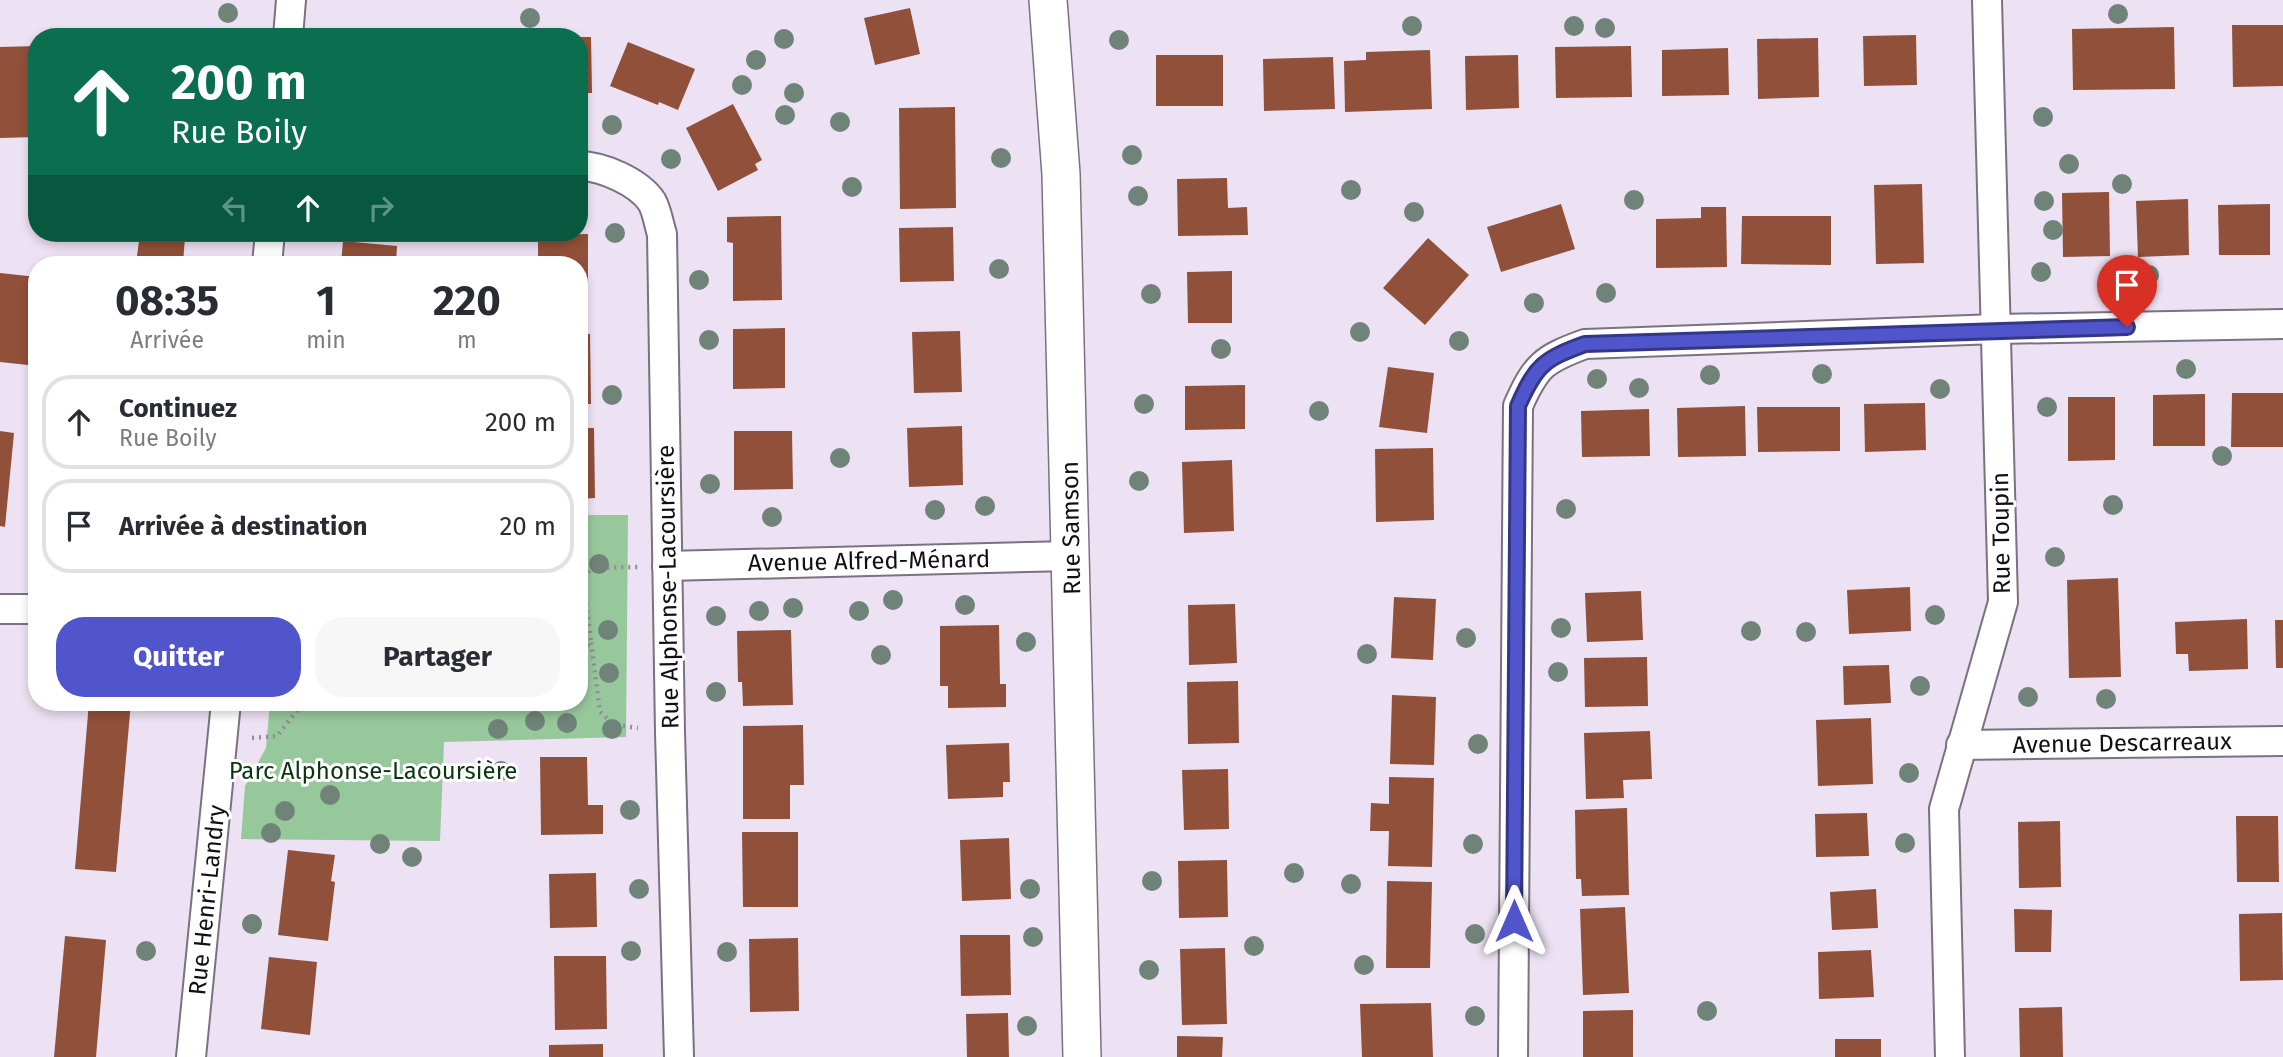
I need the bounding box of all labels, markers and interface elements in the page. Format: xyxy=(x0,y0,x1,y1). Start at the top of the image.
text: 200 m xyxy=(171,53,307,112)
icon: ahead xyxy=(56,56,147,147)
text: Rue Boily xyxy=(171,113,307,151)
icon: left xyxy=(216,189,254,227)
icon: ahead xyxy=(289,189,327,227)
icon: right xyxy=(362,189,400,227)
pin xyxy=(2097,255,2157,327)
icon: arrive xyxy=(2108,266,2146,304)
text: 08:35 xyxy=(115,276,219,326)
text: 1 xyxy=(316,276,336,326)
text: 220 xyxy=(433,276,501,326)
text: Arrivée xyxy=(130,326,204,354)
text: min xyxy=(306,326,346,354)
text: m xyxy=(457,326,477,354)
text: Continuez xyxy=(119,393,237,424)
icon: ahead xyxy=(60,403,98,441)
text: 200 m xyxy=(485,407,556,438)
text: Rue Boily xyxy=(119,424,217,452)
street label: Rue Alphonse-Lacoursière xyxy=(652,445,684,729)
street label: Rue Samson xyxy=(1056,461,1086,595)
street label: Rue Toupin xyxy=(1986,472,2016,594)
icon: arrive xyxy=(60,507,98,545)
text: Arrivée à destination xyxy=(119,511,368,542)
text: 20 m xyxy=(499,511,556,542)
street label: Avenue Alfred-Ménard xyxy=(748,545,990,577)
button: Quitter xyxy=(56,617,301,697)
button: Partager xyxy=(315,617,560,697)
street label: Avenue Descarreaux xyxy=(2012,727,2232,759)
park label: Parc Alphonse-Lacoursière xyxy=(229,757,517,785)
street label: Rue Henri-Landry xyxy=(183,803,231,997)
position arrow xyxy=(1477,884,1551,958)

